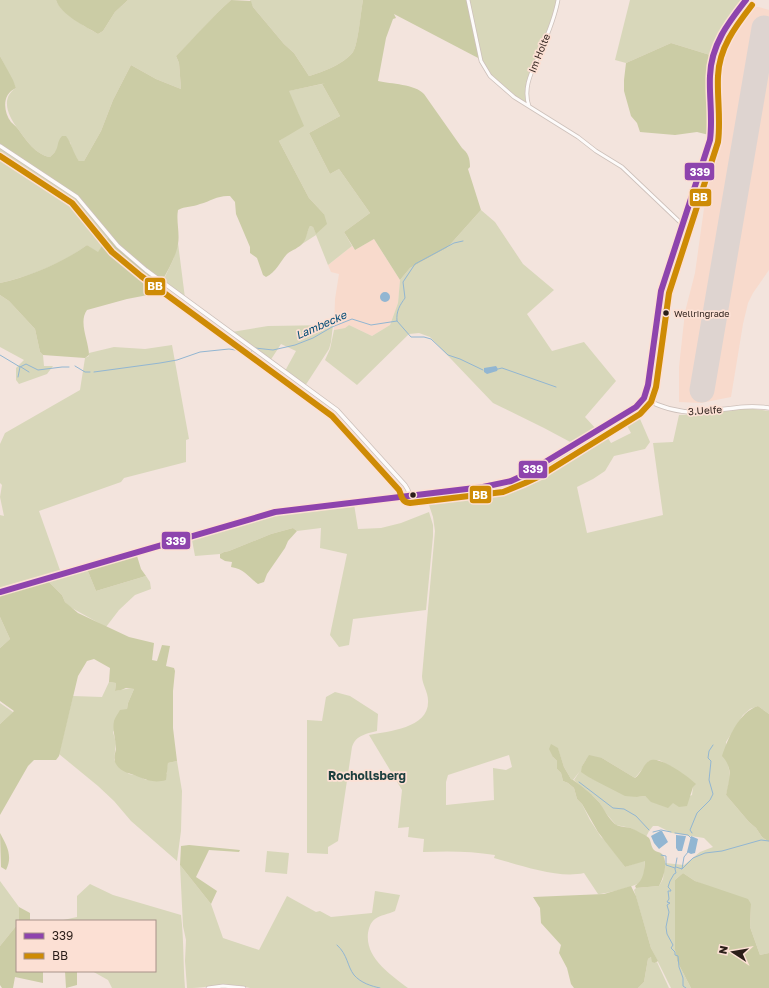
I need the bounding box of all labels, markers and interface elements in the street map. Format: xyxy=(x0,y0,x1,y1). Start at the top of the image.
street label: Im Holte xyxy=(526,32,552,74)
line badge: 339 xyxy=(684,162,715,181)
text: 339 xyxy=(690,165,710,178)
line badge: BB xyxy=(689,188,712,207)
text: BB xyxy=(692,190,708,203)
line badge: BB xyxy=(144,277,166,296)
text: BB xyxy=(147,279,163,292)
water label: Lambecke xyxy=(294,307,350,341)
marker: Wellringrade xyxy=(661,308,671,318)
place label: Wellringrade xyxy=(674,308,730,319)
street label: 3.Uelfe xyxy=(688,403,723,417)
line badge: 339 xyxy=(518,460,548,479)
text: 339 xyxy=(523,462,543,475)
line badge: BB xyxy=(469,485,492,504)
text: BB xyxy=(472,488,488,501)
unlabelled marker xyxy=(408,490,418,500)
line badge: 339 xyxy=(161,531,191,550)
text: 339 xyxy=(166,534,186,547)
district label: Rochollsberg xyxy=(328,768,406,783)
legend xyxy=(16,920,156,972)
text: 339 xyxy=(52,928,73,943)
north arrow xyxy=(713,932,753,972)
text: N xyxy=(716,944,730,955)
text: BB xyxy=(52,948,68,963)

